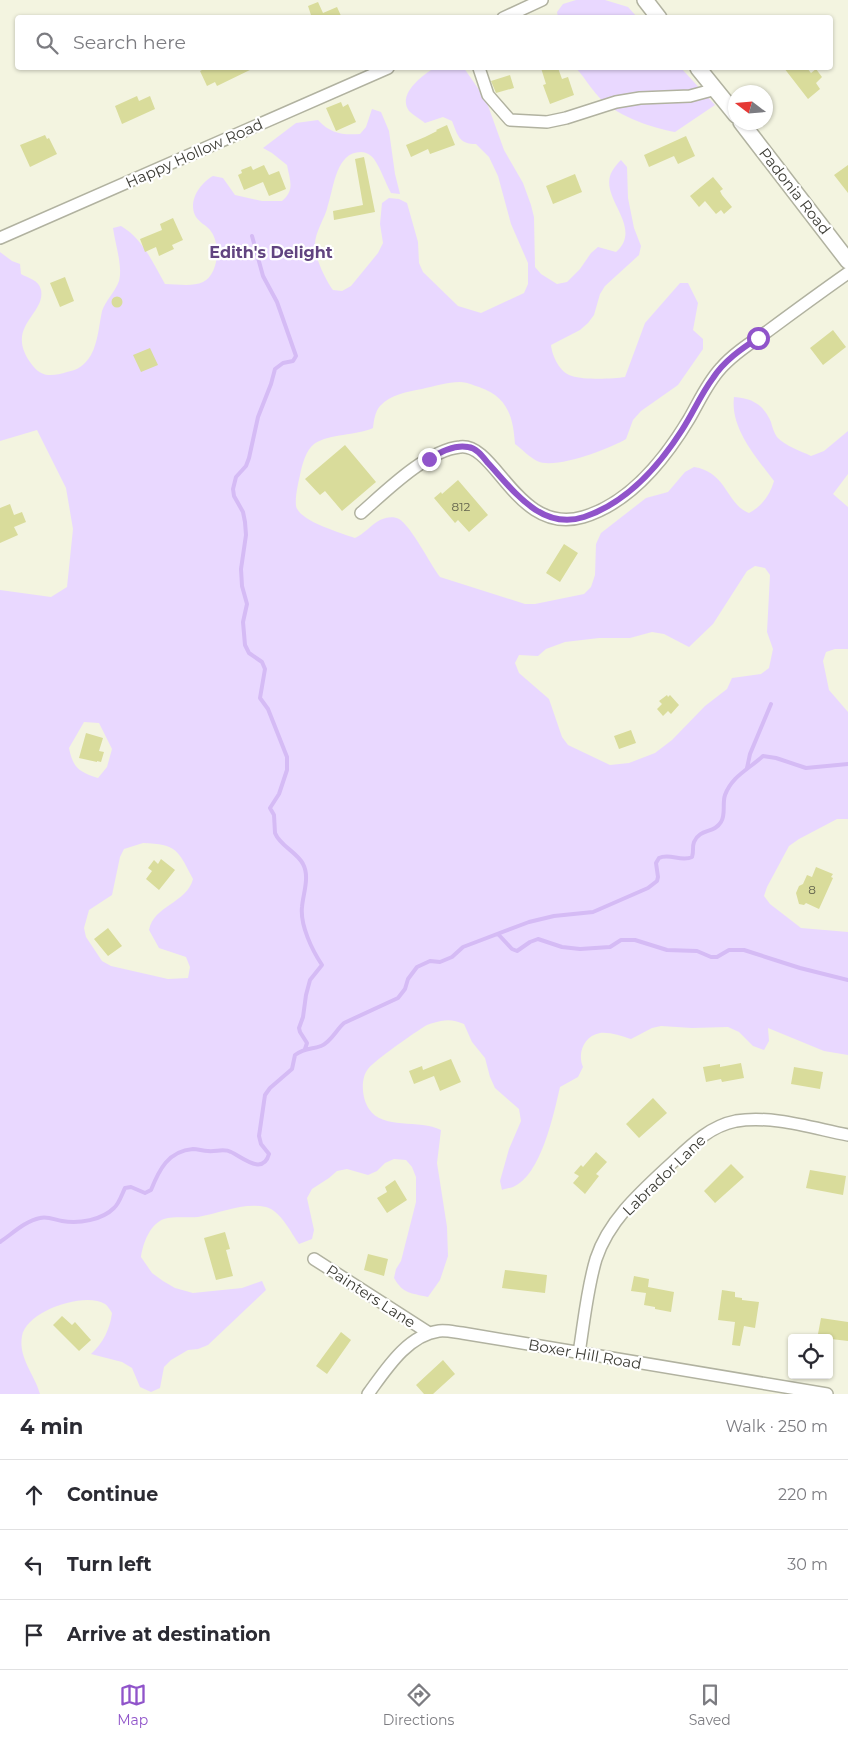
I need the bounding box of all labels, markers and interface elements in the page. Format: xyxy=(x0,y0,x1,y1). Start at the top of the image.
search box xyxy=(15,15,833,70)
icon: search xyxy=(33,29,61,57)
text: Search here xyxy=(73,31,186,54)
north arrow xyxy=(728,85,773,130)
street label: Happy Hollow Road xyxy=(122,114,266,192)
street label: Padonia Road xyxy=(755,144,835,238)
district label: Edith's Delight xyxy=(209,243,333,262)
route start xyxy=(747,327,770,350)
route end xyxy=(418,448,441,471)
house number: 812 xyxy=(452,499,471,514)
house number: 8 xyxy=(808,882,816,897)
street label: Labrador Lane xyxy=(618,1130,710,1220)
street label: Painters Lane xyxy=(323,1260,419,1332)
map controls xyxy=(788,1334,833,1379)
button: locate xyxy=(788,1334,833,1379)
street label: Boxer Hill Road xyxy=(527,1335,643,1373)
text: 4 min xyxy=(20,1414,83,1439)
text: Walk · 250 m xyxy=(725,1417,828,1436)
icon: ahead xyxy=(20,1481,48,1509)
text: Continue xyxy=(67,1483,158,1506)
text: 220 m xyxy=(778,1485,828,1504)
icon: left xyxy=(20,1551,48,1579)
text: Turn left xyxy=(67,1553,152,1576)
text: 30 m xyxy=(787,1555,828,1574)
icon: arrive xyxy=(20,1621,48,1649)
text: Arrive at destination xyxy=(67,1623,271,1646)
tab: Map xyxy=(117,1681,148,1729)
tab: Directions xyxy=(383,1681,454,1729)
tab: Saved xyxy=(689,1681,731,1729)

